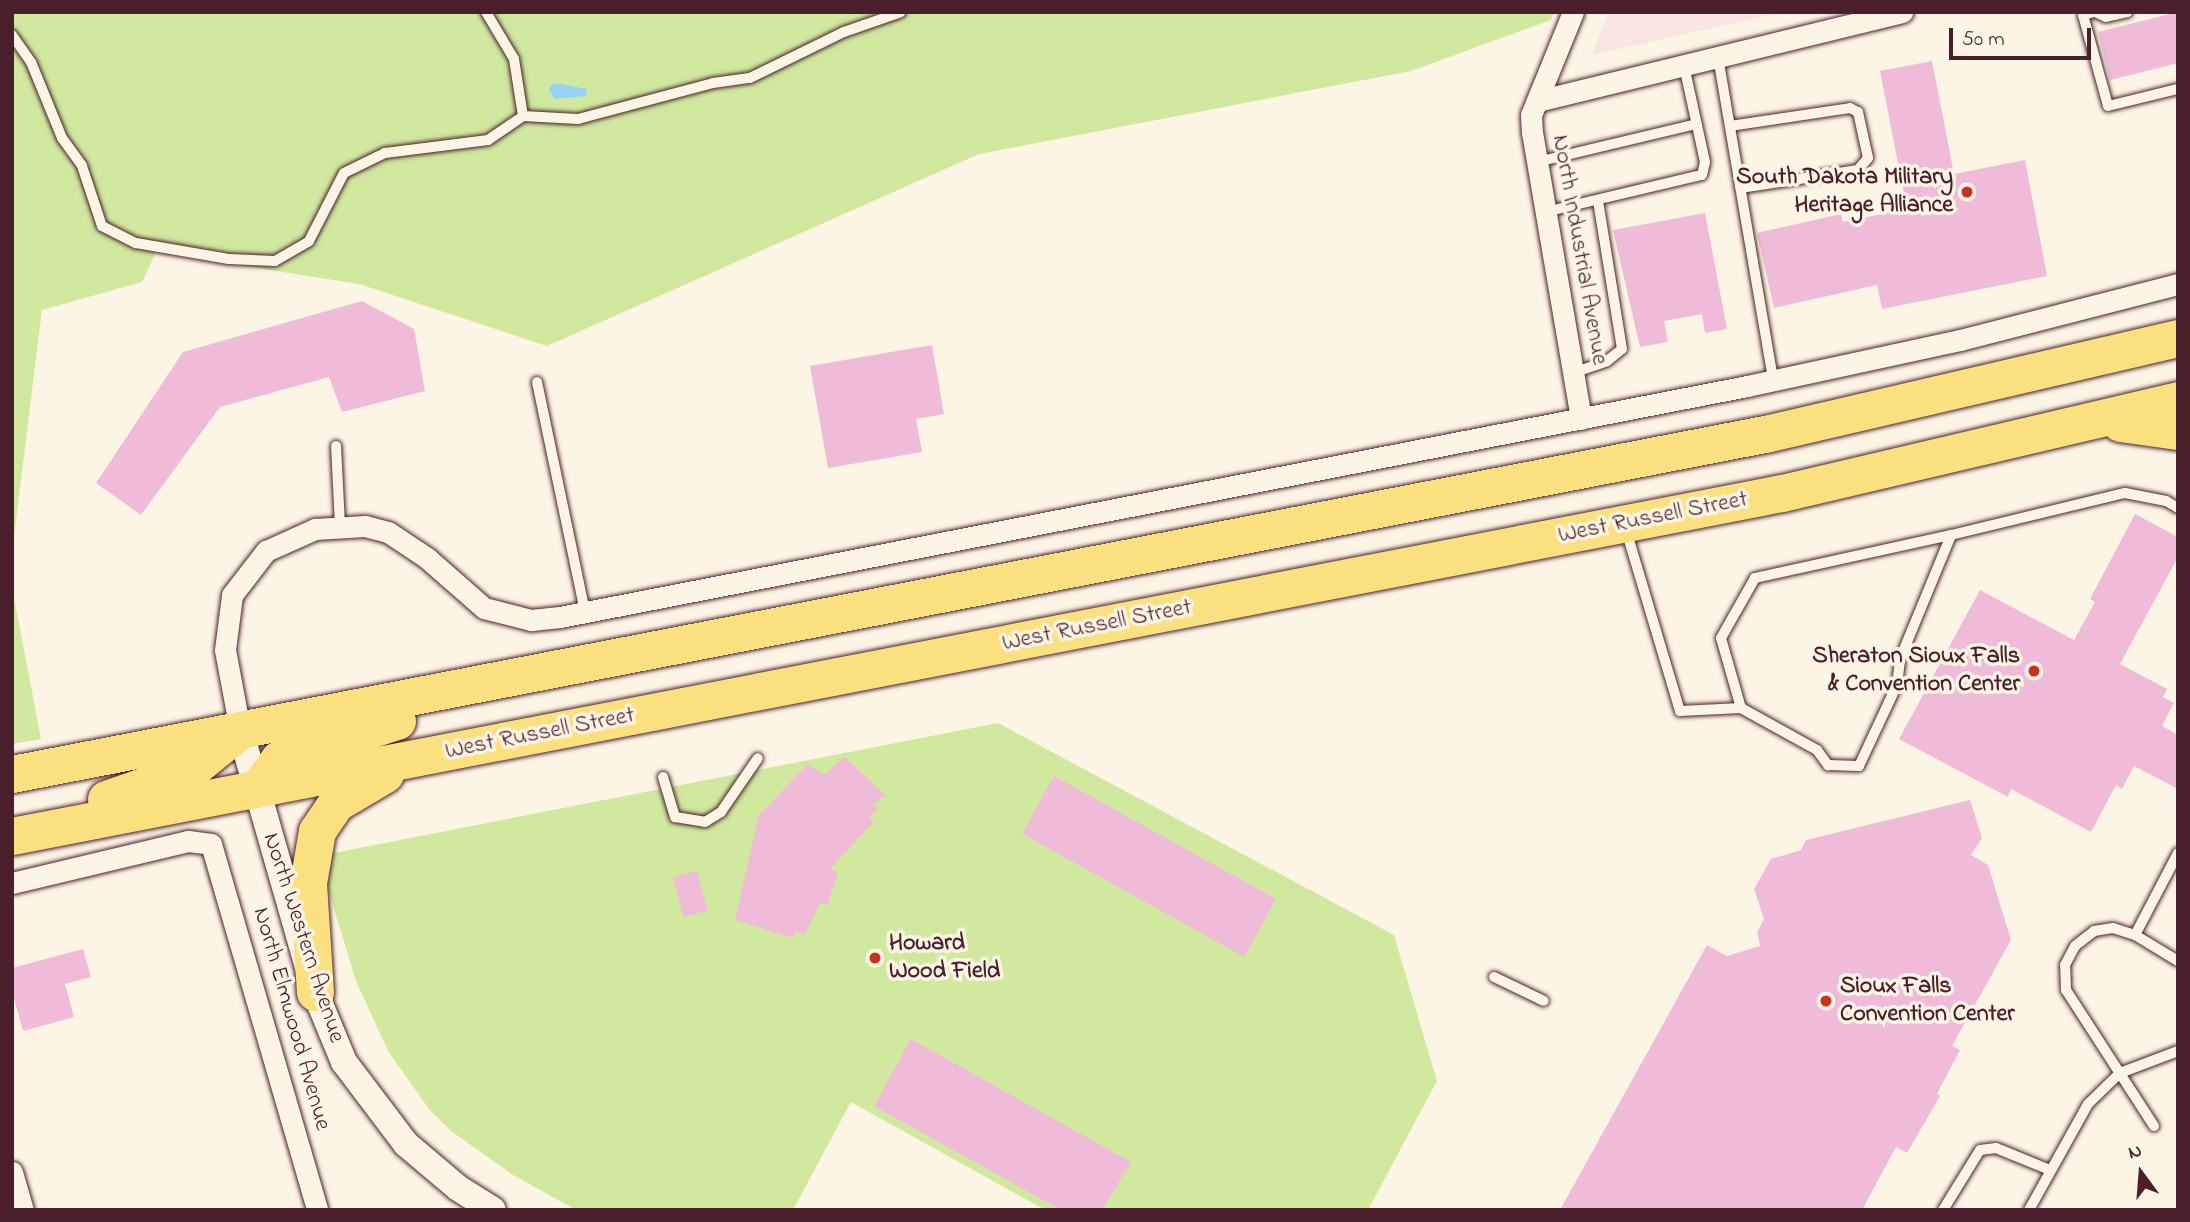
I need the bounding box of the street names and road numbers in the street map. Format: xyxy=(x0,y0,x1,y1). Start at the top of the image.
street label: North Industrial Avenue xyxy=(1545,133,1613,367)
street label: West Russell Street xyxy=(1556,486,1750,550)
street label: West Russell Street xyxy=(1000,594,1194,658)
street label: West Russell Street xyxy=(443,702,637,766)
street label: North Western Avenue xyxy=(255,829,351,1047)
street label: North Elmwood Avenue xyxy=(245,904,337,1134)

